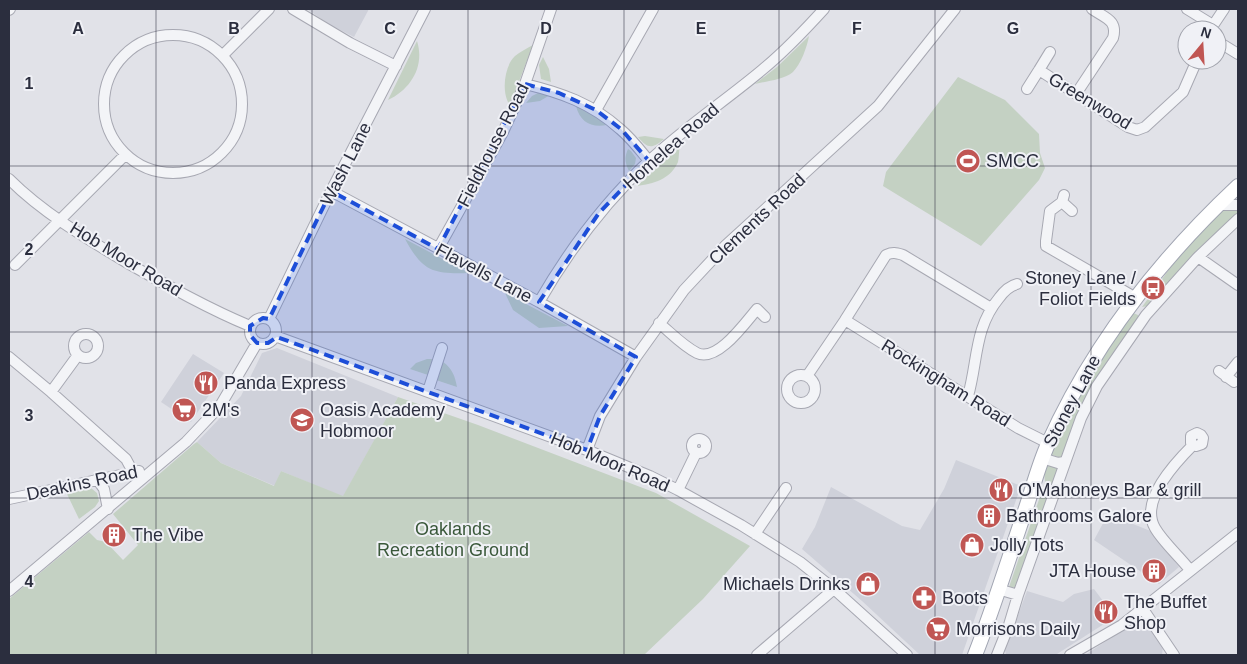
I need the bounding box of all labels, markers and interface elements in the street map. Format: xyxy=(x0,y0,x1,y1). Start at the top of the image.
text: A xyxy=(72,20,84,37)
text: B xyxy=(228,20,240,37)
text: C xyxy=(384,20,396,37)
text: D xyxy=(540,20,552,37)
text: E xyxy=(696,20,707,37)
text: F xyxy=(852,20,862,37)
text: G xyxy=(1007,20,1019,37)
north arrow xyxy=(1177,20,1227,70)
text: N xyxy=(1199,23,1213,42)
street label: Greenwood xyxy=(1045,68,1135,134)
text: 1 xyxy=(25,75,34,92)
street label: Fieldhouse Road xyxy=(453,80,533,210)
street label: Homelea Road xyxy=(619,99,723,193)
street label: Wash Lane xyxy=(317,119,375,209)
sports icon: SMCC xyxy=(955,148,981,174)
place label: SMCC xyxy=(986,151,1039,171)
street label: Clements Road xyxy=(705,169,809,269)
street label: Hob Moor Road xyxy=(66,218,186,300)
street label: Flavells Lane xyxy=(432,239,536,307)
text: 2 xyxy=(25,241,34,258)
place label: Stoney Lane / Foliot Fields xyxy=(1025,268,1136,309)
bus stop icon: Stoney Lane / Foliot Fields xyxy=(1140,275,1166,301)
street label: Rockingham Road xyxy=(878,335,1014,431)
street label: Stoney Lane xyxy=(1039,352,1105,450)
restaurant icon: Panda Express xyxy=(193,370,219,396)
place label: Panda Express xyxy=(224,373,346,393)
supermarket icon: 2M's xyxy=(171,397,197,423)
place label: 2M's xyxy=(202,400,239,420)
place label: Oasis Academy Hobmoor xyxy=(320,400,445,441)
text: 3 xyxy=(25,407,34,424)
school or university icon: Oasis Academy Hobmoor xyxy=(289,407,315,433)
street label: Hob Moor Road xyxy=(548,428,672,496)
street label: Deakins Road xyxy=(25,461,139,505)
restaurant icon: O'Mahoneys Bar & grill xyxy=(988,477,1014,503)
place label: O'Mahoneys Bar & grill xyxy=(1018,480,1202,500)
building icon: Bathrooms Galore xyxy=(976,503,1002,529)
place label: Bathrooms Galore xyxy=(1006,506,1152,526)
park label: Oaklands Recreation Ground xyxy=(377,519,529,560)
building icon: The Vibe xyxy=(101,522,127,548)
place label: The Vibe xyxy=(132,525,204,545)
shop icon: Jolly Tots xyxy=(959,532,985,558)
place label: Jolly Tots xyxy=(990,535,1064,555)
building icon: JTA House xyxy=(1141,558,1167,584)
place label: JTA House xyxy=(1049,561,1136,581)
shop icon: Michaels Drinks xyxy=(855,571,881,597)
text: 4 xyxy=(25,573,34,590)
place label: Michaels Drinks xyxy=(723,574,850,594)
pharmacy icon: Boots xyxy=(911,585,937,611)
place label: Boots xyxy=(942,588,988,608)
place label: The Buffet Shop xyxy=(1124,592,1207,633)
restaurant icon: The Buffet Shop xyxy=(1093,599,1119,625)
supermarket icon: Morrisons Daily xyxy=(925,616,951,642)
place label: Morrisons Daily xyxy=(956,619,1080,639)

